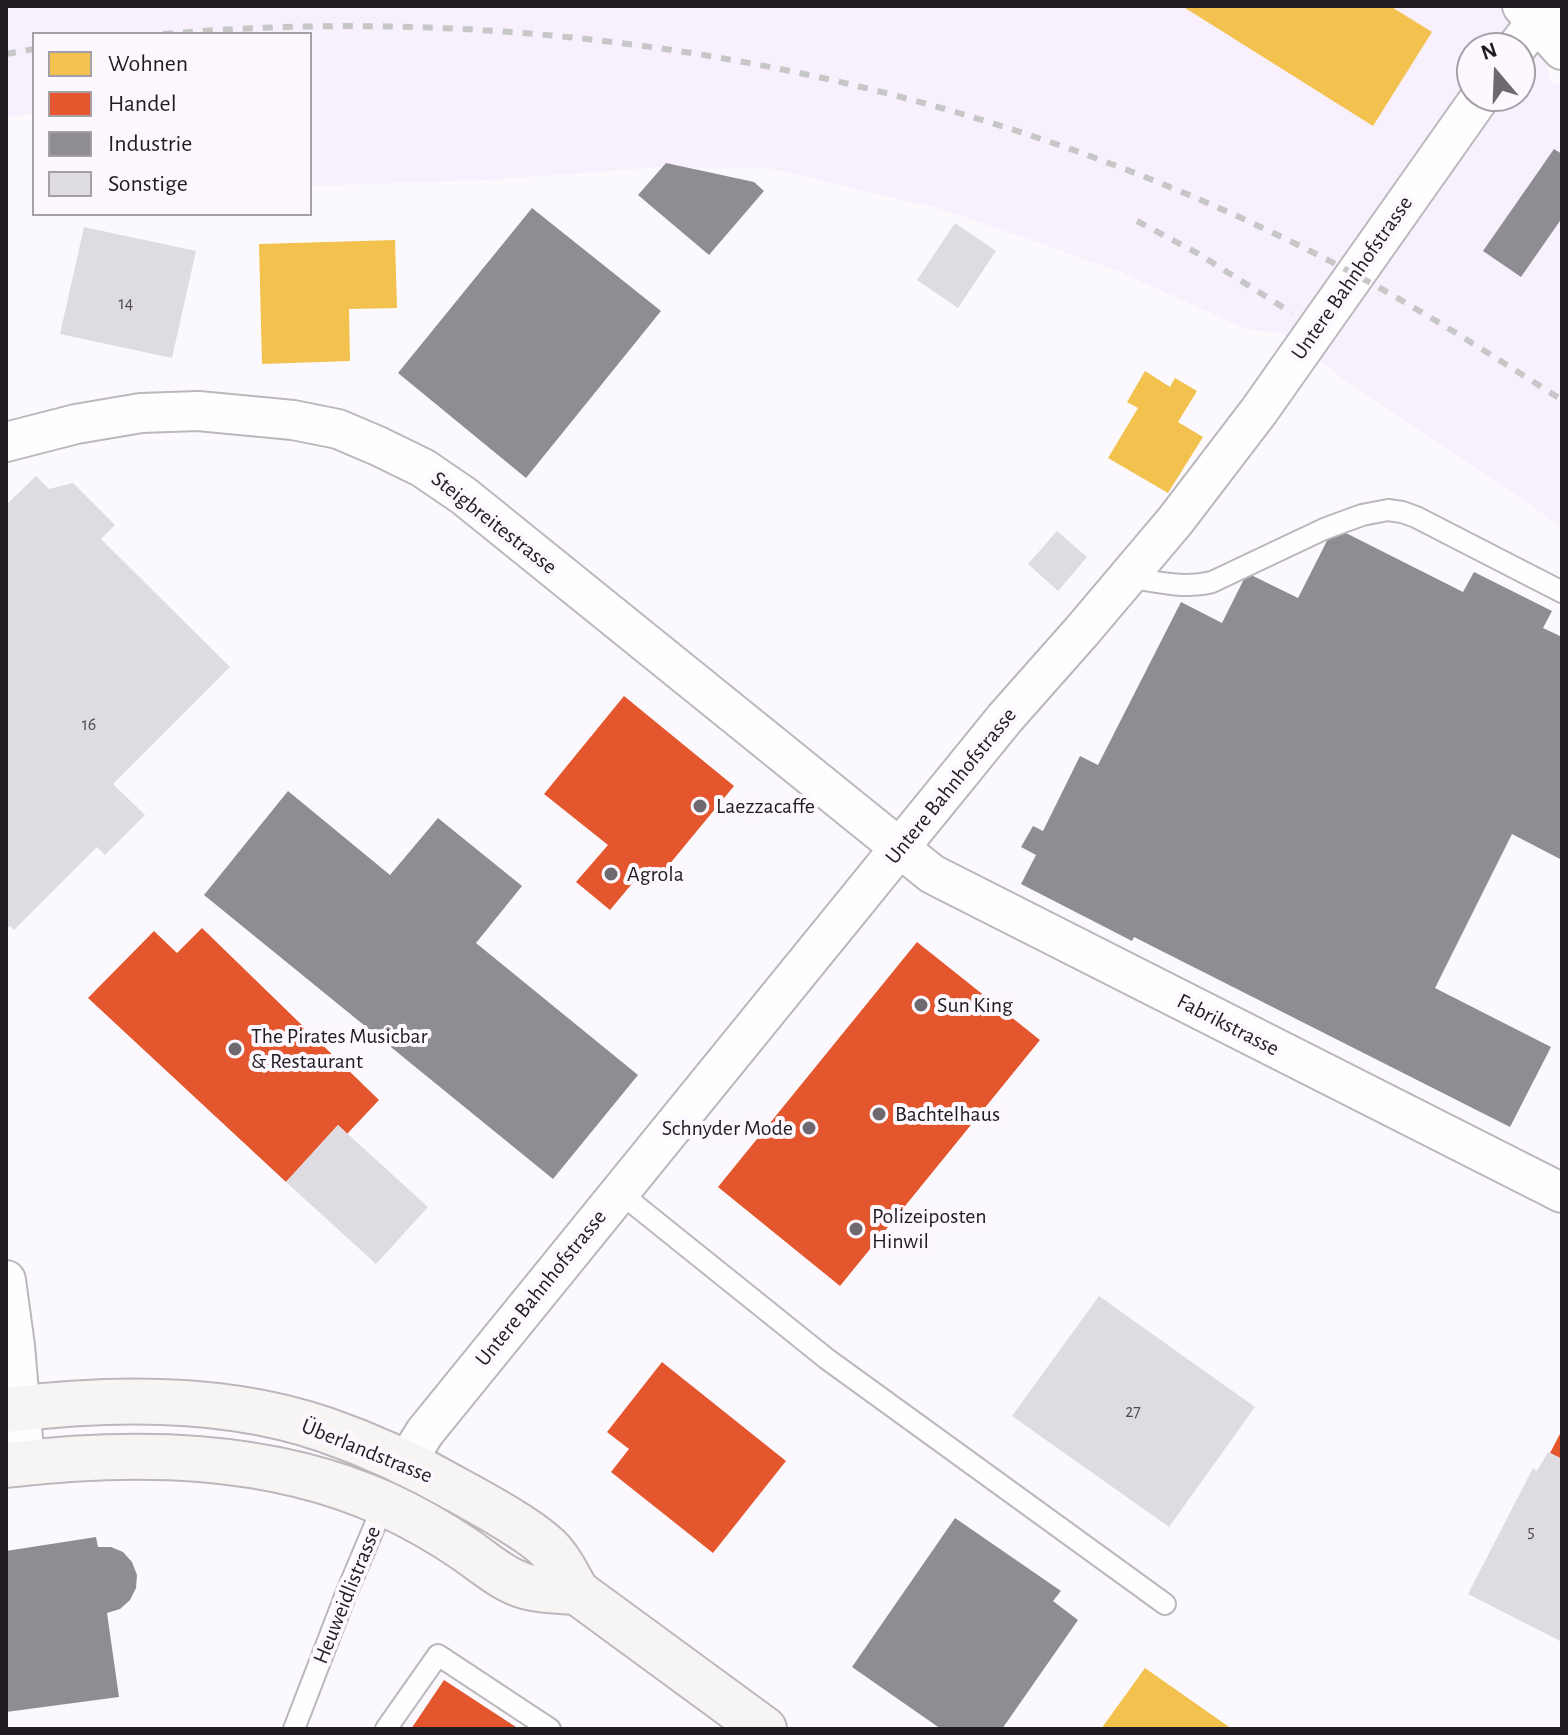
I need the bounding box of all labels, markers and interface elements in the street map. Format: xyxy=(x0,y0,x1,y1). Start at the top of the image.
legend xyxy=(32,32,312,216)
north arrow xyxy=(1456,32,1536,112)
text: N xyxy=(1478,38,1500,64)
text: Wohnen xyxy=(108,52,188,76)
text: Handel xyxy=(108,92,177,116)
text: Industrie xyxy=(108,132,192,156)
text: Sonstige xyxy=(108,172,188,196)
street label: Untere Bahnhofstrasse xyxy=(1286,191,1418,365)
house number: 14 xyxy=(119,293,133,315)
street label: Steigbreitestrasse xyxy=(426,466,562,580)
street label: Untere Bahnhofstrasse xyxy=(880,702,1022,870)
house number: 16 xyxy=(82,714,96,736)
place label: Laezzacaffe xyxy=(716,793,815,819)
marker: Laezzacaffe xyxy=(691,797,709,815)
place label: Agrola xyxy=(627,861,684,887)
marker: Agrola xyxy=(602,865,620,883)
street label: Fabrikstrasse xyxy=(1172,988,1284,1062)
place label: Sun King xyxy=(937,992,1013,1018)
marker: Sun King xyxy=(912,996,930,1014)
place label: The Pirates Musicbar & Restaurant xyxy=(251,1023,428,1074)
marker: The Pirates Musicbar & Restaurant xyxy=(226,1040,244,1058)
place label: Bachtelhaus xyxy=(895,1101,1000,1127)
marker: Bachtelhaus xyxy=(870,1105,888,1123)
place label: Schnyder Mode xyxy=(662,1115,793,1141)
marker: Schnyder Mode xyxy=(800,1119,818,1137)
place label: Polizeiposten Hinwil xyxy=(872,1203,987,1254)
street label: Untere Bahnhofstrasse xyxy=(470,1204,612,1372)
marker: Polizeiposten Hinwil xyxy=(847,1220,865,1238)
house number: 27 xyxy=(1125,1401,1141,1423)
street label: Überlandstrasse xyxy=(298,1413,436,1489)
house number: 5 xyxy=(1527,1521,1535,1543)
street label: Heuweidlistrasse xyxy=(307,1522,387,1668)

